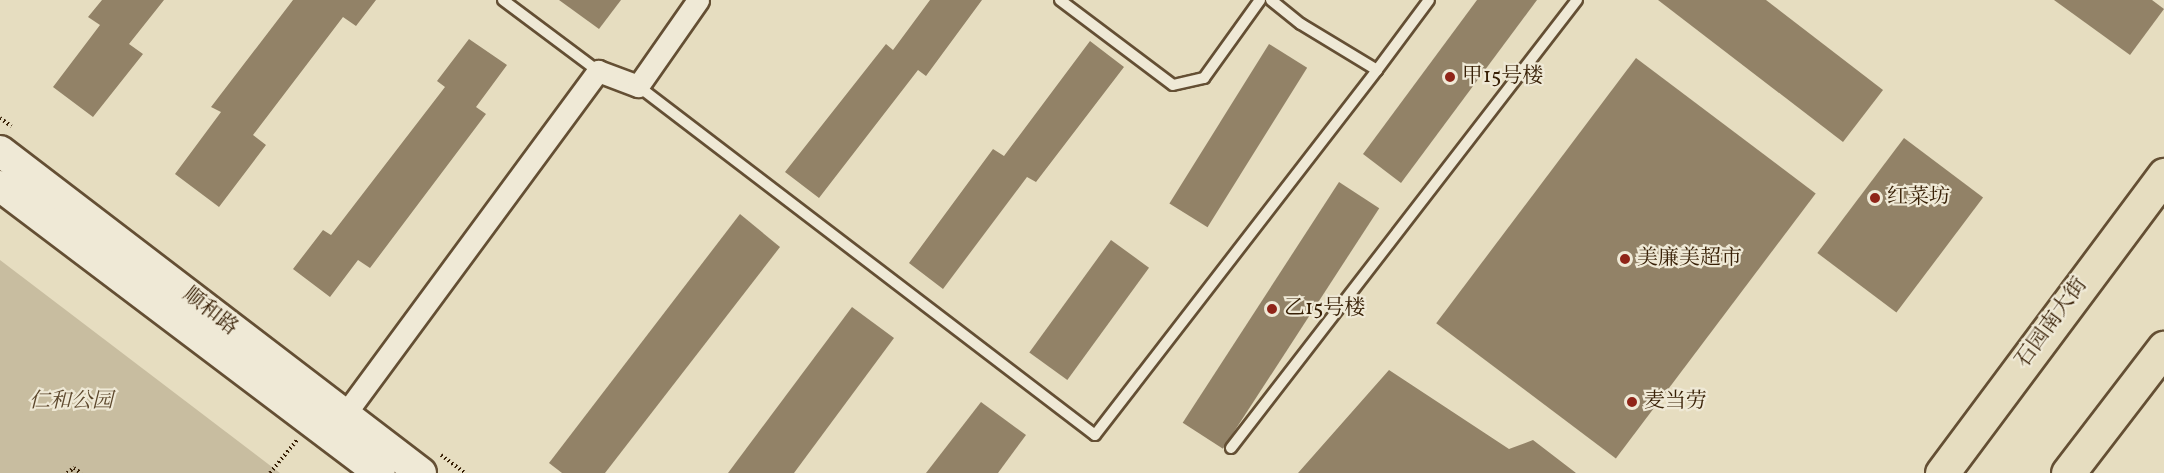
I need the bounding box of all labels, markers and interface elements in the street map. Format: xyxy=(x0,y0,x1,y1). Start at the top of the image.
place label: 甲15号楼 xyxy=(1462,64,1543,90)
marker: 甲15号楼 xyxy=(1443,70,1457,84)
place label: 红菜坊 xyxy=(1887,185,1950,211)
marker: 红菜坊 xyxy=(1868,191,1882,205)
place label: 美廉美超市 xyxy=(1637,246,1742,272)
marker: 美廉美超市 xyxy=(1618,252,1632,266)
street label: 石园南大街 xyxy=(2011,273,2093,373)
street label: 顺和路 xyxy=(177,283,243,341)
place label: 乙15号楼 xyxy=(1284,296,1365,322)
marker: 乙15号楼 xyxy=(1265,302,1279,316)
park label: 仁和公园 xyxy=(29,389,113,415)
place label: 麦当劳 xyxy=(1644,389,1707,415)
marker: 麦当劳 xyxy=(1625,395,1639,409)

